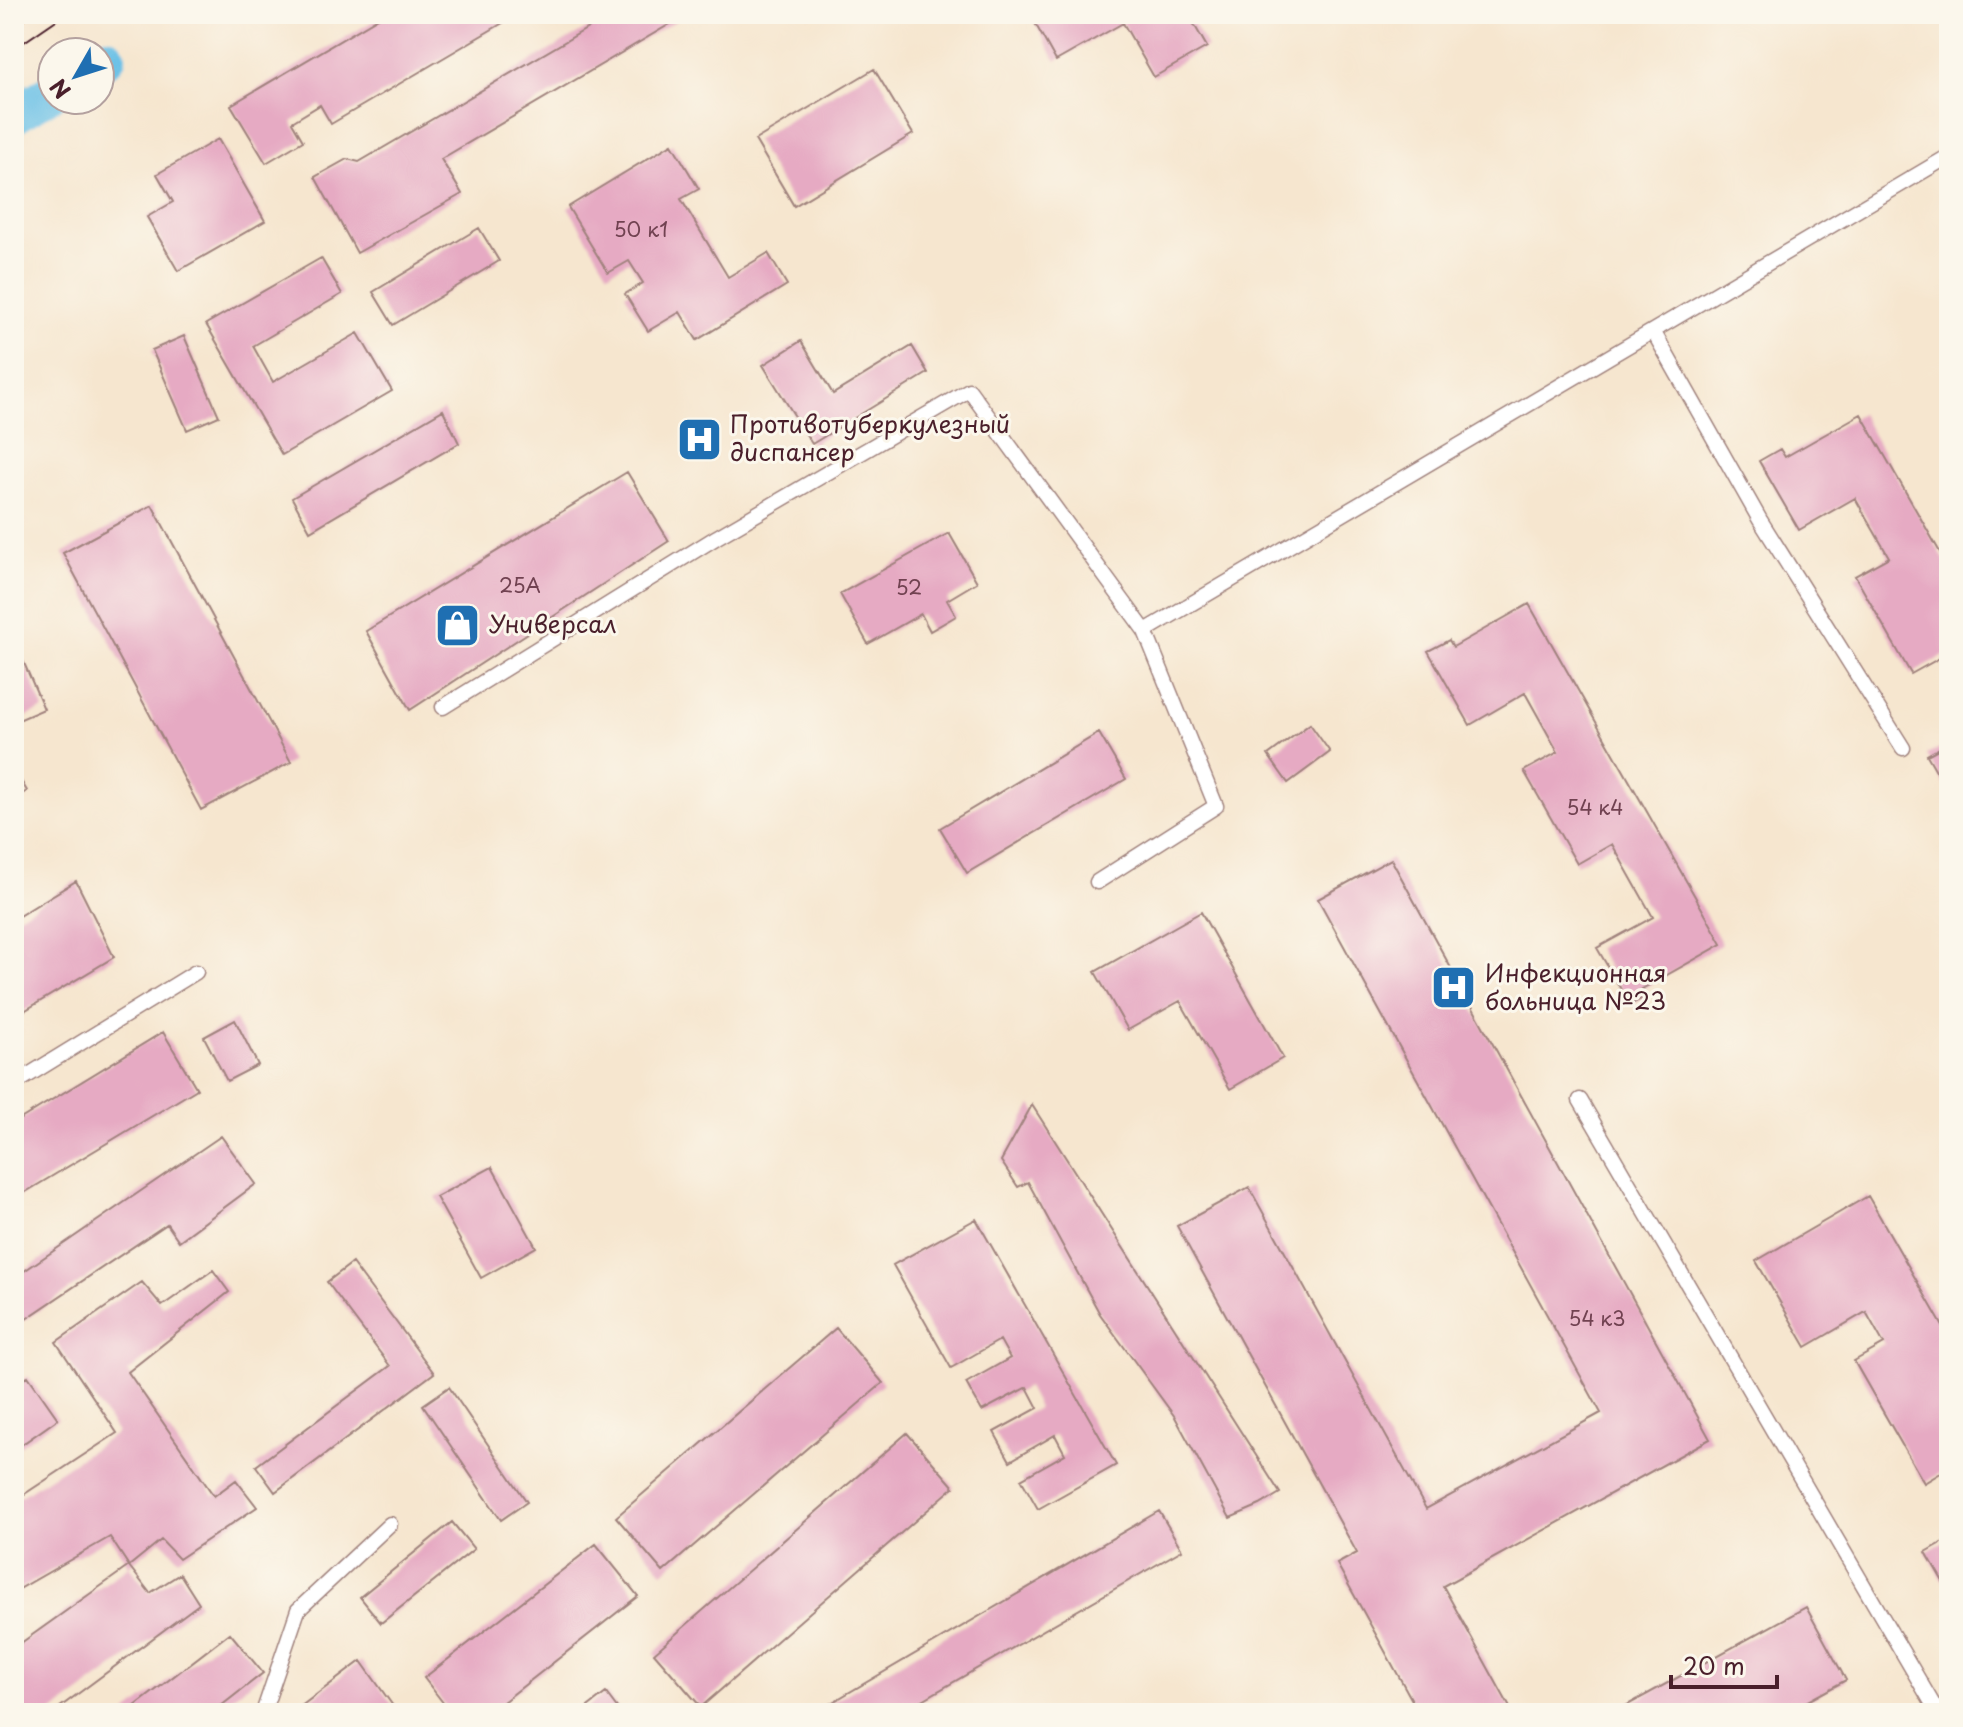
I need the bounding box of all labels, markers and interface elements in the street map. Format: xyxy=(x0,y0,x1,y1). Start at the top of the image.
north arrow xyxy=(36,36,116,116)
text: N xyxy=(41,72,78,107)
house number: 50 к1 xyxy=(614,214,668,244)
place label: Противотуберкулезный диспансер xyxy=(730,405,1010,469)
hospital icon: Противотуберкулезный диспансер xyxy=(675,415,723,463)
house number: 25А xyxy=(499,570,541,600)
house number: 52 xyxy=(896,572,922,602)
shop icon: Универсал xyxy=(434,601,482,649)
place label: Универсал xyxy=(489,605,617,641)
house number: 54 к4 xyxy=(1567,792,1623,822)
place label: Инфекционная больница №23 xyxy=(1485,954,1667,1018)
hospital icon: Инфекционная больница №23 xyxy=(1430,964,1478,1012)
house number: 54 к3 xyxy=(1569,1303,1625,1333)
scale bar xyxy=(1671,1639,1777,1689)
text: 20 m xyxy=(1683,1647,1745,1683)

